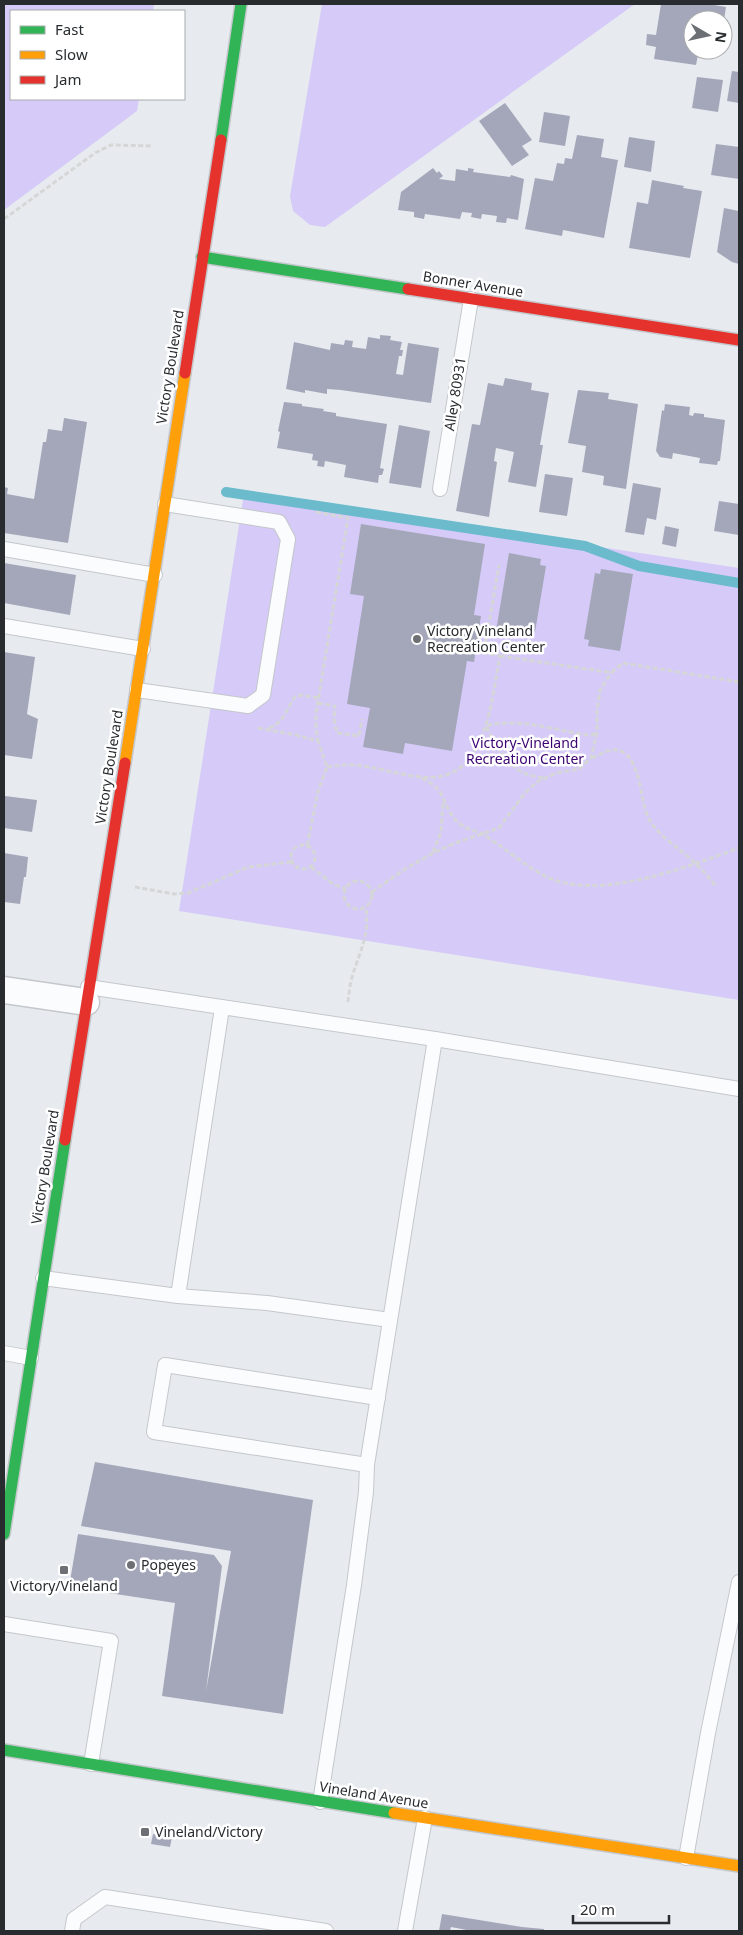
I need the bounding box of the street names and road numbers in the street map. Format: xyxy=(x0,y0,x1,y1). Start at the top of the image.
street label: Bonner Avenue xyxy=(422,266,525,301)
street label: Victory Boulevard xyxy=(151,308,188,425)
street label: Alley 80931 xyxy=(439,356,470,432)
street label: Victory Boulevard xyxy=(90,708,127,825)
street label: Victory Boulevard xyxy=(26,1108,63,1225)
street label: Vineland Avenue xyxy=(318,1777,430,1813)

